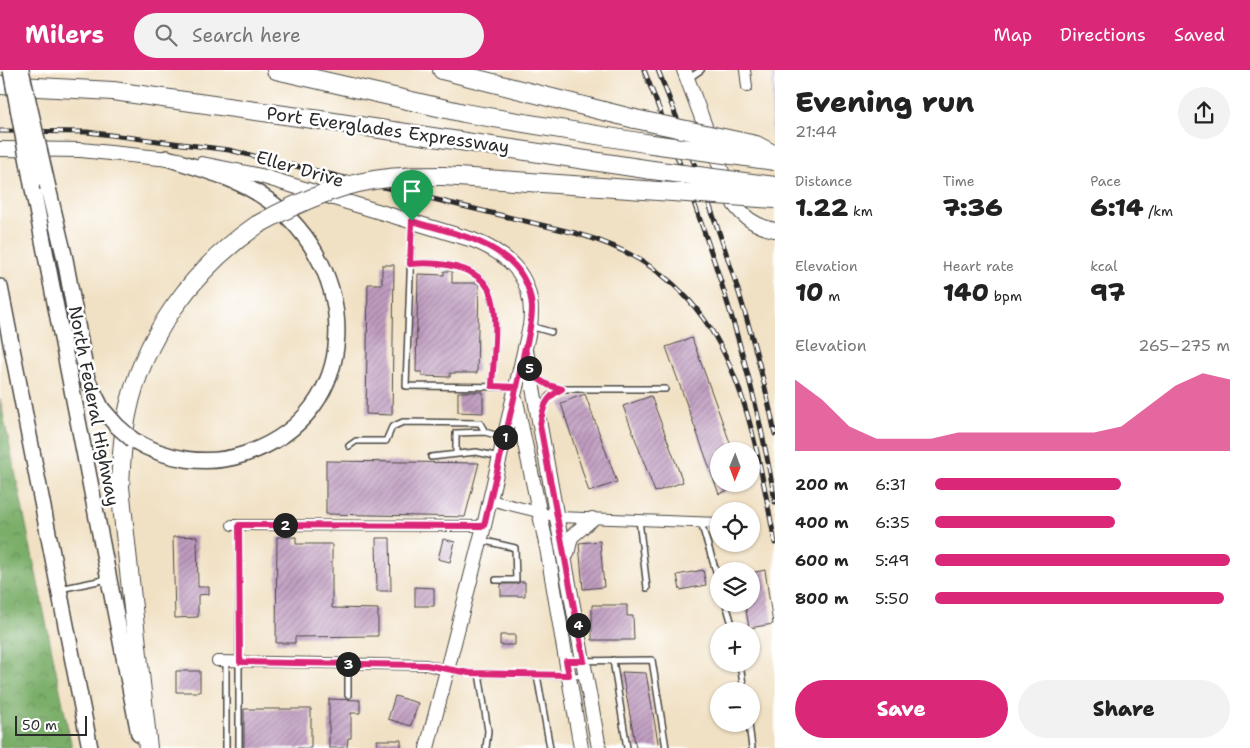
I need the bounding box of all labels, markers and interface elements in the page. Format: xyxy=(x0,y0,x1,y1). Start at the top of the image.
search box xyxy=(134,13,484,58)
text: Milers xyxy=(25,19,104,51)
icon: search xyxy=(152,21,180,49)
text: Search here xyxy=(192,23,301,48)
text: Map xyxy=(994,23,1032,47)
text: Directions xyxy=(1060,23,1146,47)
text: Saved xyxy=(1174,23,1225,47)
text: Evening run xyxy=(795,83,974,121)
button: share xyxy=(1178,87,1230,139)
street label: Port Everglades Expressway xyxy=(265,101,511,159)
text: 21:44 xyxy=(795,121,837,142)
street label: Eller Drive xyxy=(253,145,347,193)
pin xyxy=(391,170,433,221)
text: Distance xyxy=(795,172,852,190)
text: Time xyxy=(943,172,975,190)
text: Pace xyxy=(1090,172,1121,190)
icon: arrive xyxy=(398,177,426,205)
text: 1.22 xyxy=(795,190,848,224)
text: 7:36 xyxy=(943,190,1003,224)
text: 6:14 xyxy=(1090,190,1143,224)
text: km xyxy=(848,202,873,220)
text: /km xyxy=(1143,202,1173,220)
text: Elevation xyxy=(795,257,858,275)
text: Heart rate xyxy=(943,257,1014,275)
text: kcal xyxy=(1090,257,1118,275)
text: 10 xyxy=(795,275,823,309)
text: 140 xyxy=(943,275,989,309)
text: 97 xyxy=(1090,275,1125,309)
text: m xyxy=(823,287,840,305)
text: bpm xyxy=(989,287,1022,305)
street label: North Federal Highway xyxy=(63,304,125,508)
text: Elevation xyxy=(795,335,867,356)
text: 265–275 m xyxy=(1138,335,1230,356)
pin: 5 xyxy=(516,356,542,380)
text: 5 xyxy=(525,359,534,377)
pin: 1 xyxy=(492,424,518,450)
text: 1 xyxy=(502,428,509,446)
north arrow xyxy=(710,442,760,492)
map controls xyxy=(710,442,760,732)
text: 200 m xyxy=(795,474,848,495)
text: 6:31 xyxy=(875,474,906,495)
button: locate xyxy=(710,502,760,552)
pin: 2 xyxy=(272,512,298,538)
text: 400 m xyxy=(795,512,849,533)
text: 6:35 xyxy=(875,512,910,533)
text: 2 xyxy=(281,516,290,534)
text: 600 m xyxy=(795,550,849,571)
text: 5:49 xyxy=(875,550,909,571)
button: layers xyxy=(710,562,760,612)
text: 800 m xyxy=(795,588,849,609)
text: 5:50 xyxy=(875,588,909,609)
pin: 4 xyxy=(566,612,590,638)
text: 4 xyxy=(574,616,583,634)
button: + xyxy=(710,622,760,672)
pin: 3 xyxy=(336,652,360,676)
text: 3 xyxy=(344,655,353,673)
button: Save xyxy=(795,680,1008,738)
button: Share xyxy=(1018,680,1230,738)
button: − xyxy=(710,682,760,732)
scale bar xyxy=(15,713,88,736)
text: 50 m xyxy=(22,716,57,734)

